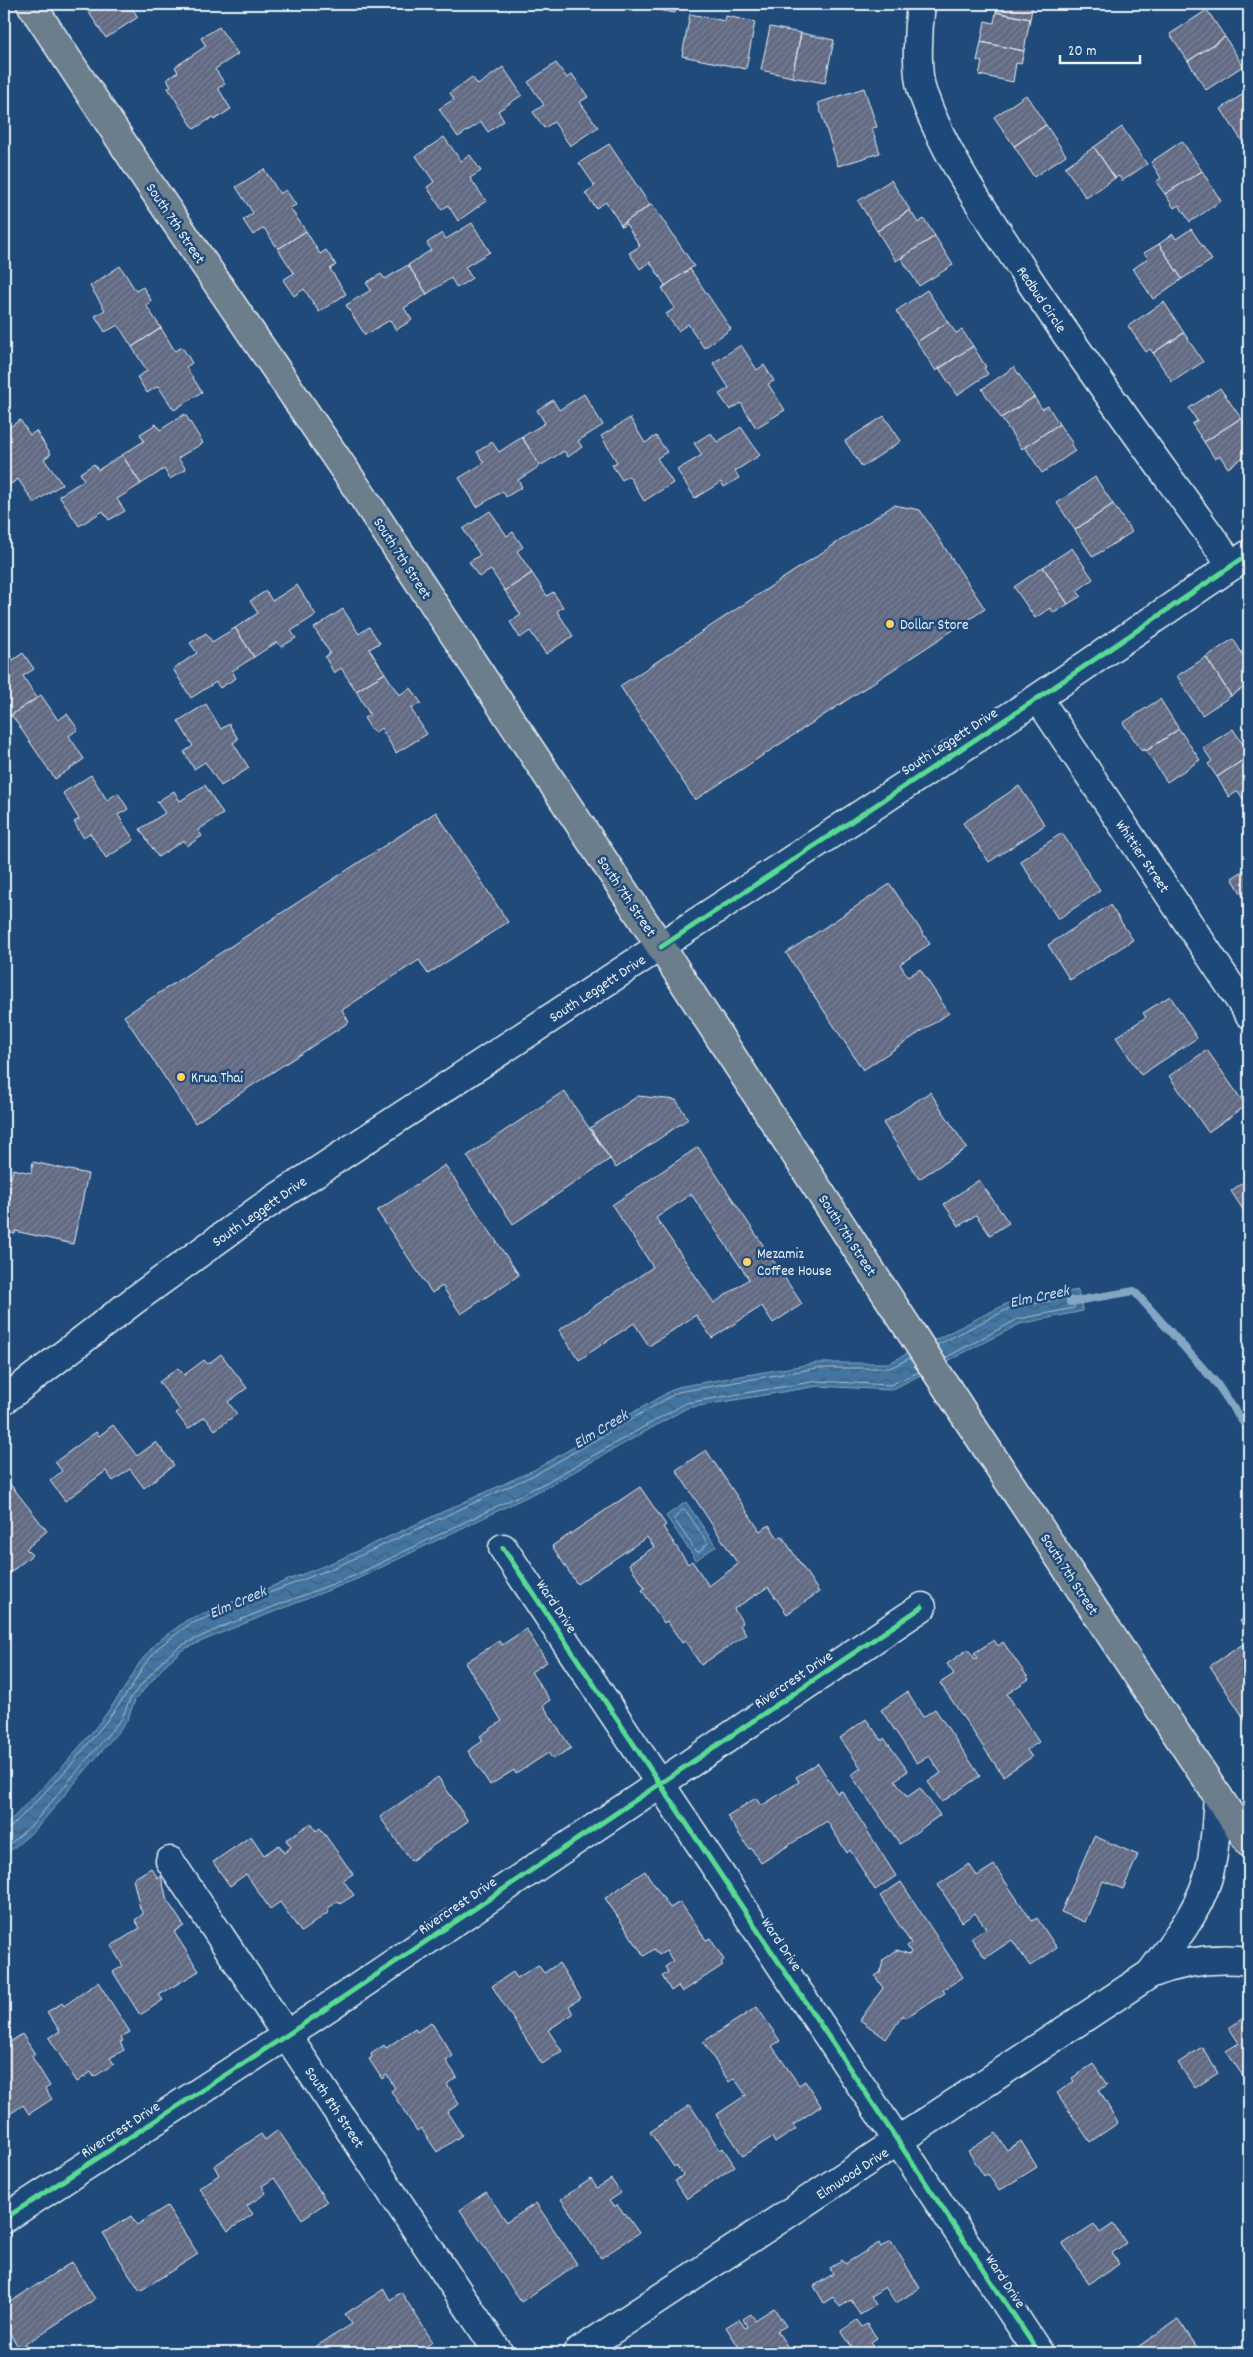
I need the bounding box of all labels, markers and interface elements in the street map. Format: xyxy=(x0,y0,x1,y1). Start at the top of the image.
scale bar xyxy=(1060,32,1140,64)
text: 20 m xyxy=(1068,41,1096,63)
street label: South 7th Street xyxy=(139,179,210,269)
street label: Redbud Circle xyxy=(1010,262,1071,338)
street label: South 7th Street xyxy=(367,514,436,605)
place label: Dollar Store xyxy=(900,615,969,637)
marker: Dollar Store xyxy=(884,618,896,630)
street label: South Leggett Drive xyxy=(897,703,1003,782)
street label: Whittier Street xyxy=(1109,816,1174,899)
street label: South 7th Street xyxy=(590,852,661,942)
street label: South Leggett Drive xyxy=(545,950,651,1029)
place label: Krua Thai xyxy=(191,1068,243,1090)
marker: Krua Thai xyxy=(175,1071,187,1083)
street label: South Leggett Drive xyxy=(208,1171,312,1254)
street label: South 7th Street xyxy=(812,1191,881,1282)
place label: Mezamiz Coffee House xyxy=(757,1244,832,1283)
marker: Mezamiz Coffee House xyxy=(741,1256,753,1268)
water label: Elm Creek xyxy=(1008,1280,1073,1315)
water label: Elm Creek xyxy=(570,1404,634,1456)
street label: South 7th Street xyxy=(1034,1530,1103,1621)
street label: Ward Drive xyxy=(529,1576,582,1639)
water label: Elm Creek xyxy=(206,1580,272,1626)
street label: Rivercrest Drive xyxy=(750,1646,838,1715)
street label: Rivercrest Drive xyxy=(414,1872,502,1941)
street label: Ward Drive xyxy=(754,1914,807,1977)
street label: South 8th Street xyxy=(298,2063,369,2154)
street label: Rivercrest Drive xyxy=(77,2096,166,2165)
street label: Elmwood Drive xyxy=(812,2143,894,2207)
street label: Ward Drive xyxy=(979,2251,1030,2314)

